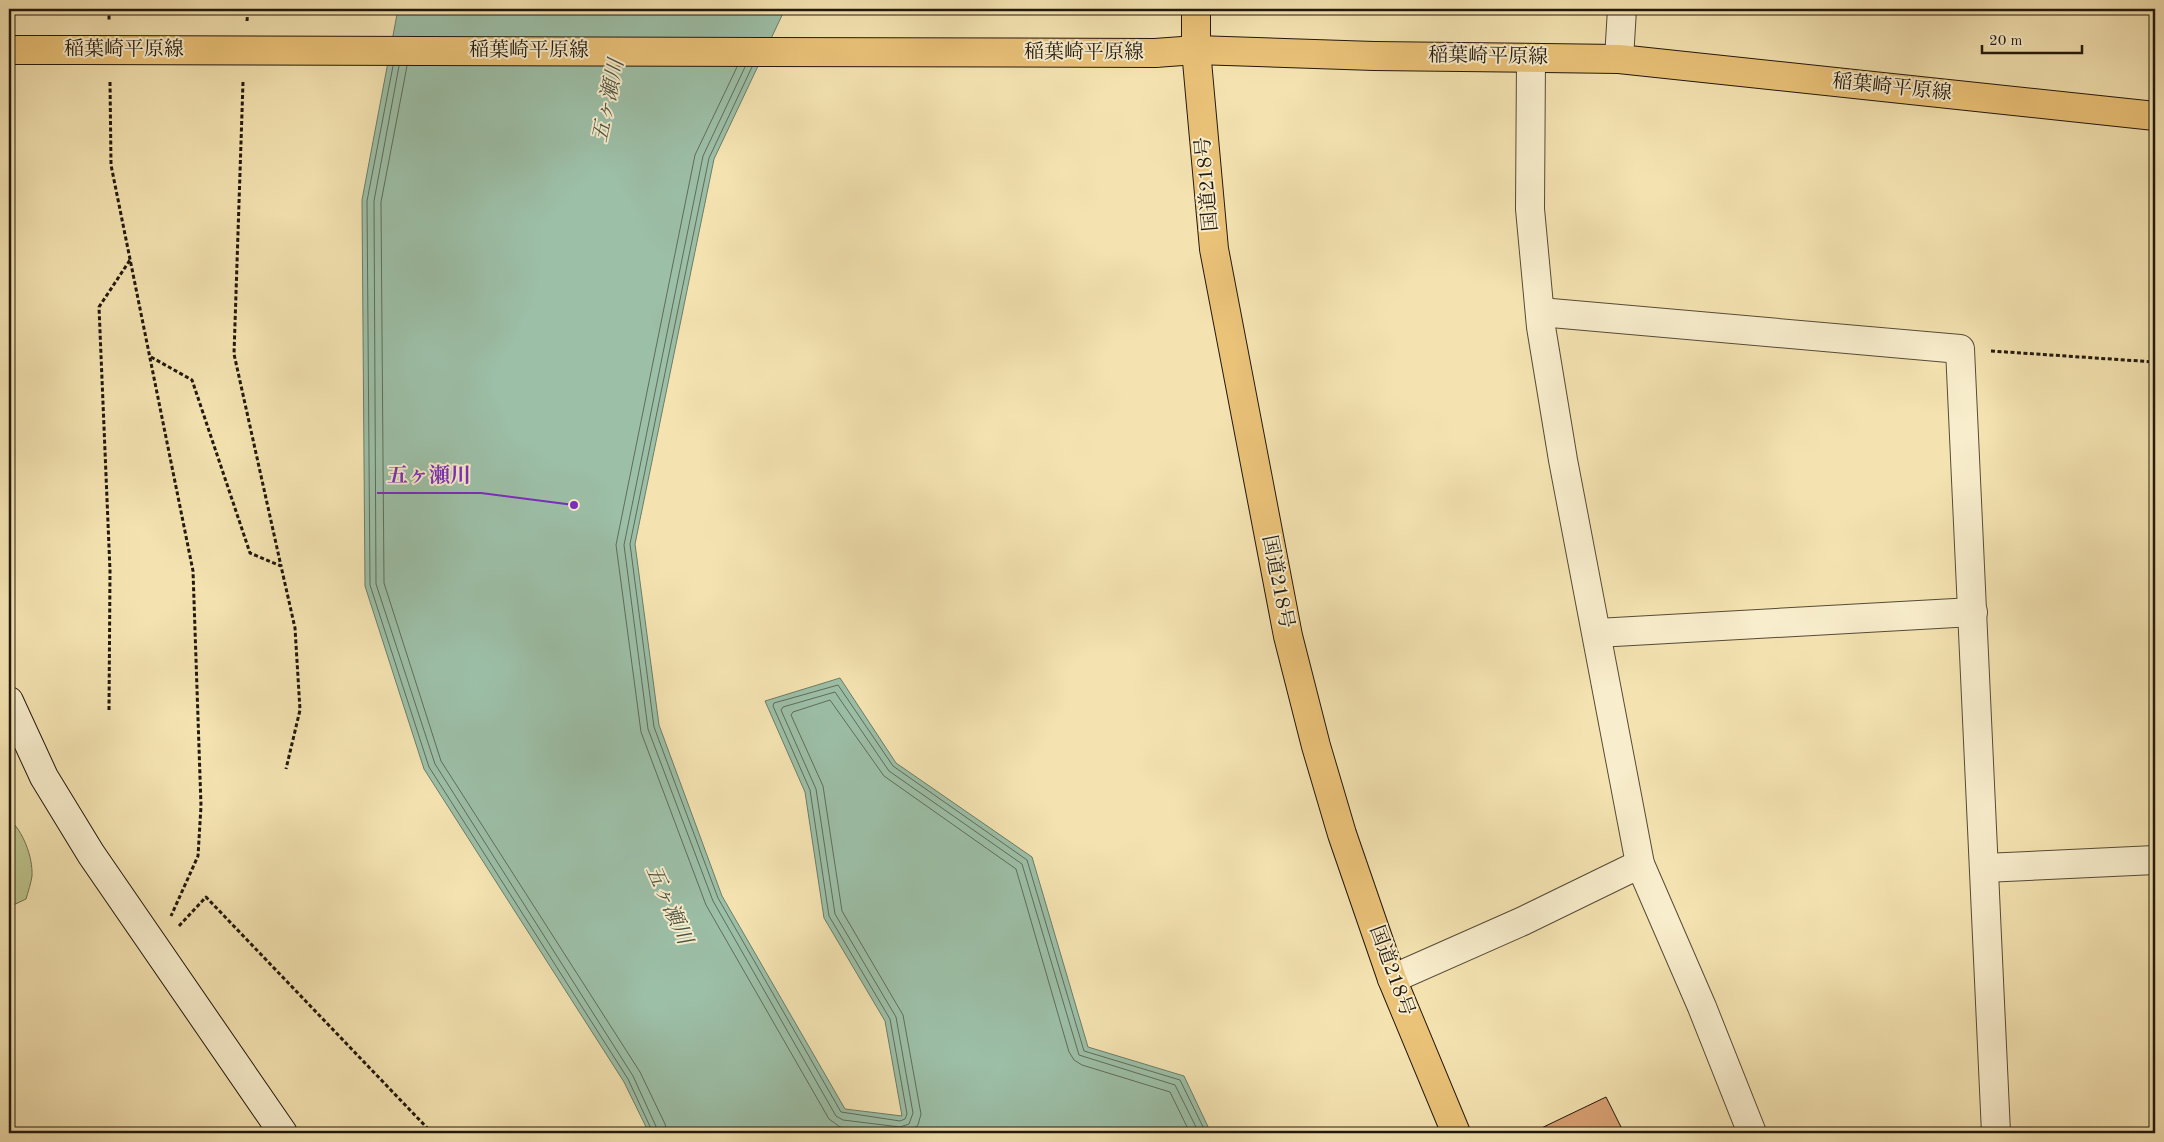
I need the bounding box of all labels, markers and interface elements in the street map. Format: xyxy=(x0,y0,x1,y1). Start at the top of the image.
scale bar xyxy=(1982,22,2082,54)
text: 20 m xyxy=(1989,34,2023,49)
street label: 稲葉崎平原線 xyxy=(64,38,184,60)
street label: 稲葉崎平原線 xyxy=(469,39,589,61)
street label: 稲葉崎平原線 xyxy=(1024,41,1144,63)
street label: 稲葉崎平原線 xyxy=(1428,44,1548,68)
water label: 五ヶ瀬川 xyxy=(588,55,628,144)
street label: 稲葉崎平原線 xyxy=(1831,70,1953,104)
street label: 国道218号 xyxy=(1192,136,1222,232)
callout: 五ヶ瀬川 xyxy=(377,457,481,493)
text: 五ヶ瀬川 xyxy=(387,464,471,487)
street label: 国道218号 xyxy=(1258,533,1298,630)
water label: 五ヶ瀬川 xyxy=(641,862,697,949)
street label: 国道218号 xyxy=(1365,922,1418,1019)

